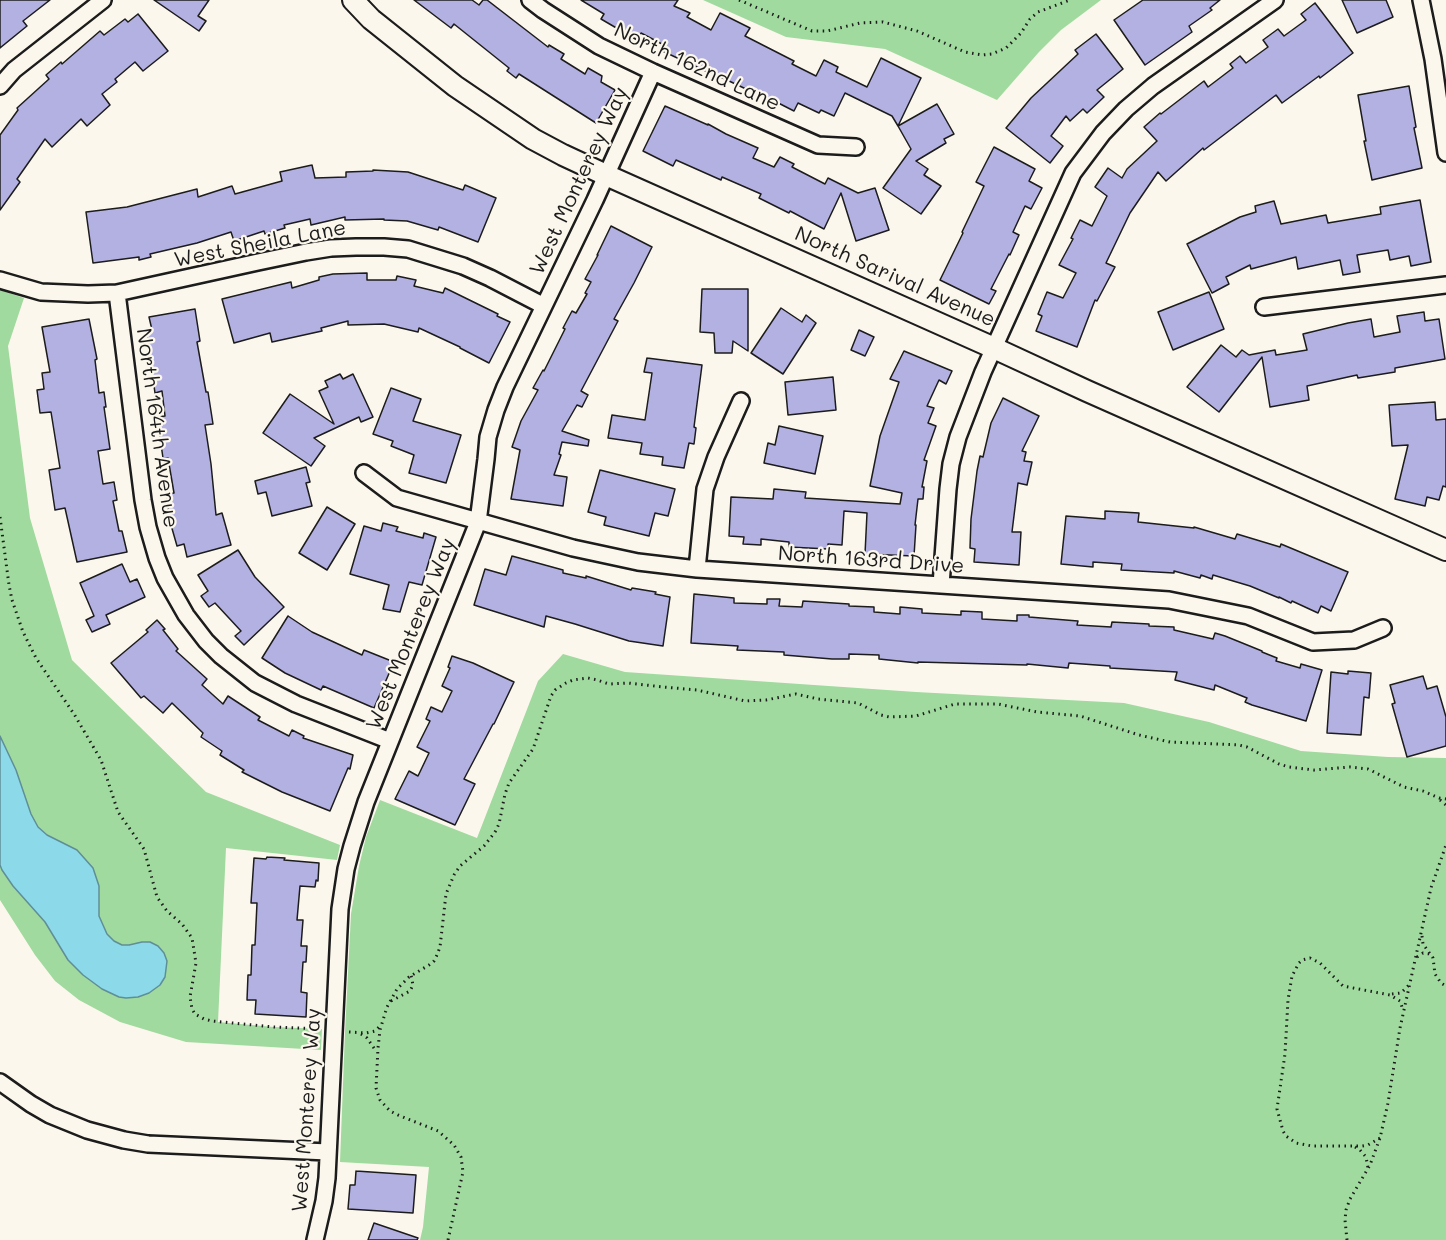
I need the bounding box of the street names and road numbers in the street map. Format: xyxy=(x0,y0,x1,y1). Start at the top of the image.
street label: North 162nd Lane xyxy=(610,17,784,117)
street label: West Monterey Way xyxy=(524,83,634,279)
street label: West Sheila Lane xyxy=(172,215,348,273)
street label: North Sarival Avenue xyxy=(791,221,999,333)
street label: North 164th Avenue xyxy=(131,327,183,529)
street label: West Monterey Way xyxy=(361,535,461,733)
street label: North 163rd Drive xyxy=(777,541,965,579)
street label: West Monterey Way xyxy=(287,1007,327,1213)

